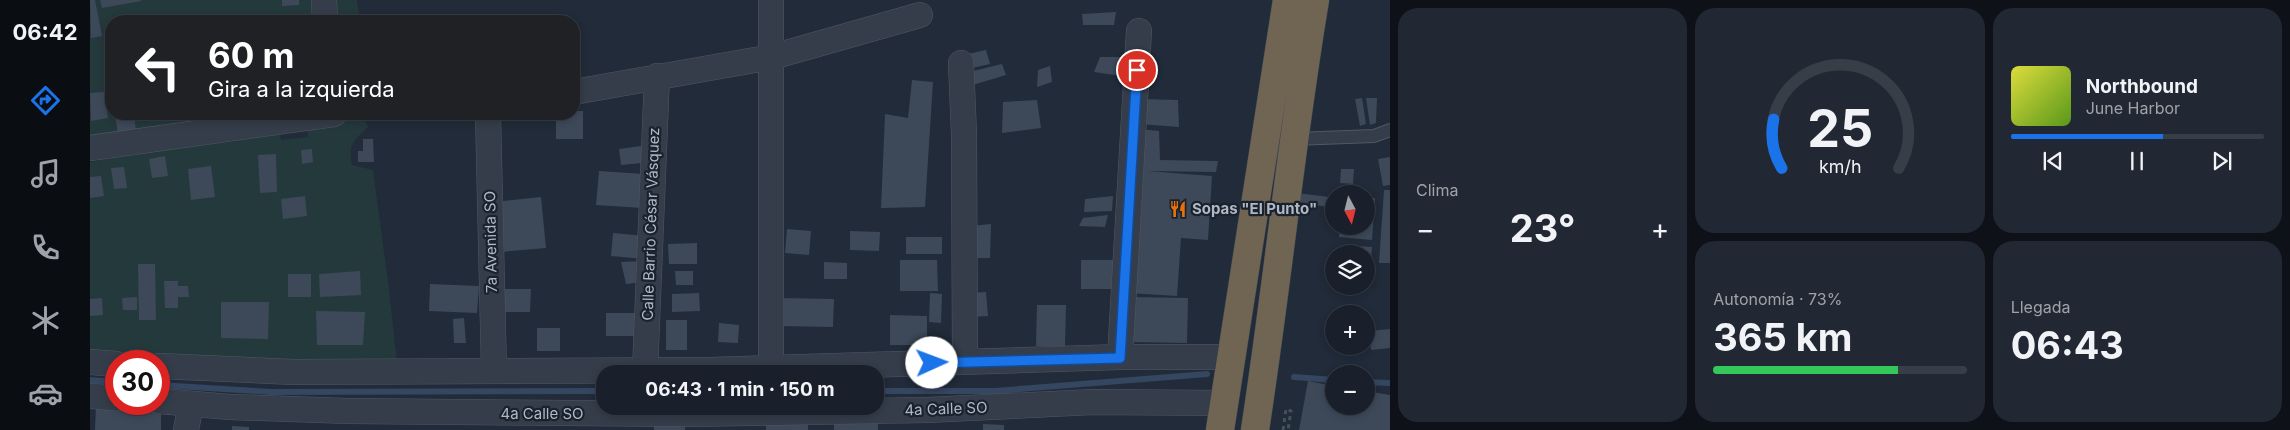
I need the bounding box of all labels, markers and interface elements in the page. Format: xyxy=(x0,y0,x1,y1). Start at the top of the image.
text: 06:42 xyxy=(12,19,78,45)
text: 60 m xyxy=(208,34,295,76)
icon: left xyxy=(125,35,190,100)
pin xyxy=(1116,49,1158,91)
icon: arrive xyxy=(1123,56,1151,84)
text: Northbound xyxy=(2086,75,2198,98)
text: Gira a la izquierda xyxy=(208,76,395,102)
icon: directions xyxy=(28,83,63,118)
text: 25 xyxy=(1807,97,1873,160)
text: June Harbor xyxy=(2086,98,2180,118)
street label: Calle Barrio César Vásquez xyxy=(638,127,663,321)
icon: previous xyxy=(2039,147,2067,175)
icon: pause xyxy=(2123,147,2151,175)
icon: next xyxy=(2208,147,2236,175)
icon: music xyxy=(28,156,63,191)
text: km/h xyxy=(1819,156,1861,177)
text: Clima xyxy=(1416,180,1458,200)
north arrow xyxy=(1325,185,1375,235)
map controls xyxy=(1325,185,1375,415)
street label: 7a Avenida SO xyxy=(480,191,501,293)
restaurant icon: Sopas "El Punto" xyxy=(1168,199,1188,219)
place label: Sopas "El Punto" xyxy=(1192,199,1317,218)
text: 23° xyxy=(1510,205,1576,251)
text: − xyxy=(1416,212,1435,246)
text: + xyxy=(1651,212,1669,246)
icon: phone xyxy=(28,230,63,265)
button: layers xyxy=(1325,245,1375,295)
text: Autonomía · 73% xyxy=(1713,289,1842,309)
text: Llegada xyxy=(2011,297,2070,317)
icon: climate xyxy=(28,303,63,338)
button: + xyxy=(1325,305,1375,355)
text: 365 km xyxy=(1713,314,1853,360)
text: 06:43 xyxy=(2011,322,2124,368)
position arrow xyxy=(905,336,957,388)
speed limit sign: 30 xyxy=(105,350,170,415)
button: − xyxy=(1325,365,1375,415)
icon: car xyxy=(28,376,63,411)
text: 06:43 · 1 min · 150 m xyxy=(645,378,835,401)
street label: 4a Calle SO xyxy=(904,398,988,419)
street label: 4a Calle SO xyxy=(500,404,584,423)

